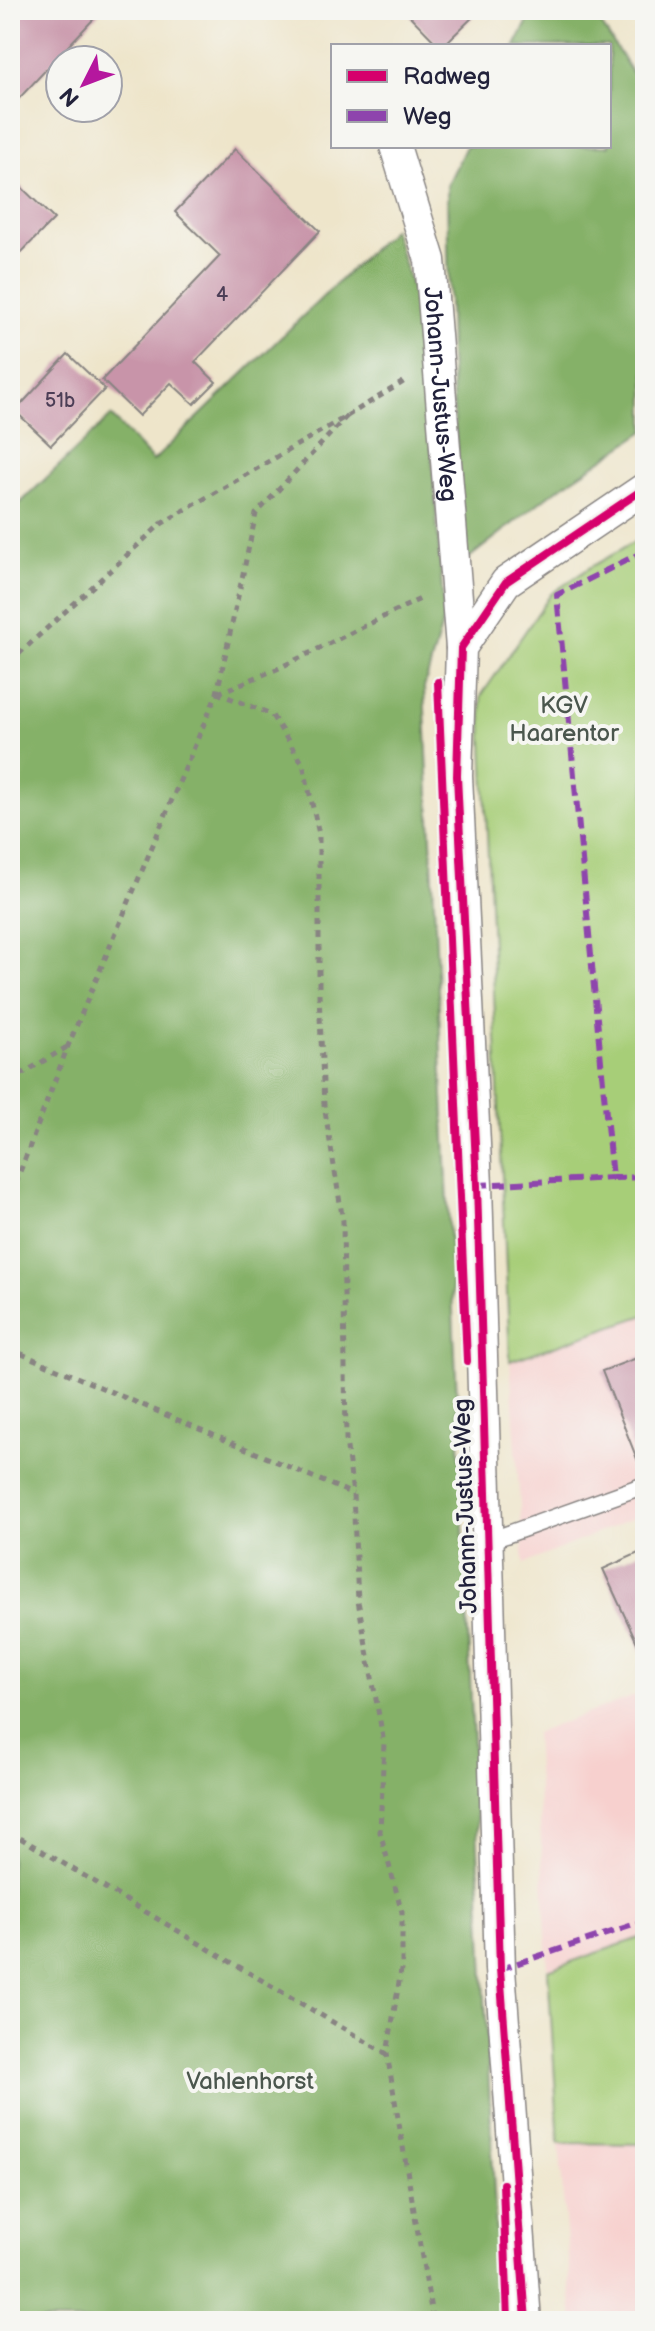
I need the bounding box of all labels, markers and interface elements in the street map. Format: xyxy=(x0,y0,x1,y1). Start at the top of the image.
north arrow xyxy=(44,44,124,124)
legend xyxy=(331,44,611,148)
text: Radweg xyxy=(403,62,490,91)
text: N xyxy=(55,81,86,112)
text: Weg xyxy=(403,102,452,131)
house number: 4 xyxy=(216,283,228,307)
street label: Johann-Justus-Weg xyxy=(417,286,463,503)
house number: 51b xyxy=(45,389,75,413)
park label: KGV Haarentor xyxy=(509,691,619,748)
street label: Johann-Justus-Weg xyxy=(447,1398,484,1614)
park label: Vahlenhorst xyxy=(186,2067,314,2096)

